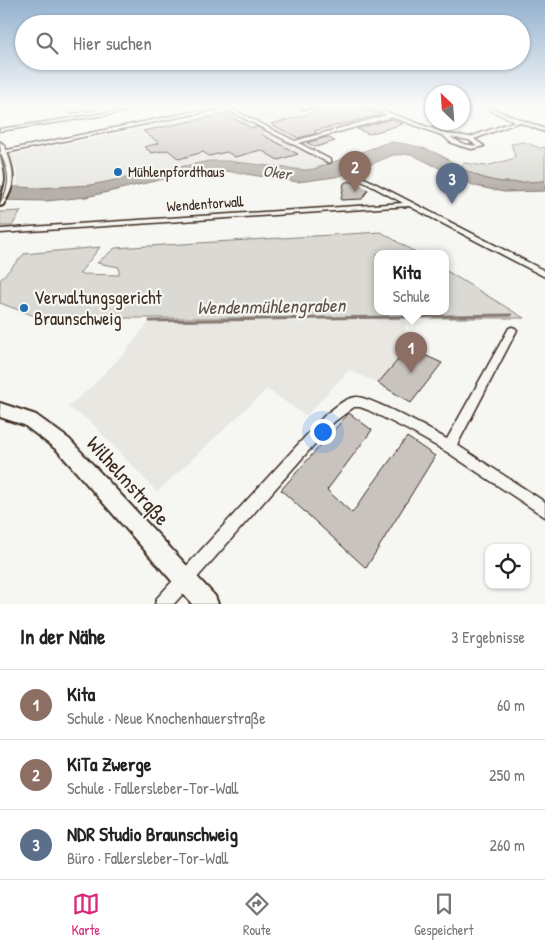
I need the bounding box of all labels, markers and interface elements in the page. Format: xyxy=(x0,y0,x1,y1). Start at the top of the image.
search box xyxy=(15,15,530,70)
icon: search xyxy=(33,29,61,57)
text: Hier suchen xyxy=(73,30,152,56)
north arrow xyxy=(425,85,470,130)
pin: 2 xyxy=(339,151,371,192)
water label: Oker xyxy=(262,159,294,185)
place label: Mühlenpfordthaus xyxy=(128,161,225,182)
pin: 3 xyxy=(436,163,468,204)
marker: Mühlenpfordthaus xyxy=(112,166,124,178)
street label: Wendentorwall xyxy=(166,190,245,217)
popup xyxy=(374,250,449,315)
text: Kita xyxy=(393,259,421,285)
place label: Verwaltungsgericht Braunschweig xyxy=(34,285,163,331)
text: Schule xyxy=(393,285,430,307)
water label: Wendenmühlengraben xyxy=(197,292,347,320)
marker: Verwaltungsgericht Braunschweig xyxy=(18,302,30,314)
pin: 1 xyxy=(395,332,427,373)
your location xyxy=(310,419,336,445)
street label: Wilhelmstraße xyxy=(80,430,176,532)
map controls xyxy=(485,544,530,589)
button: locate xyxy=(485,544,530,589)
text: In der Nähe xyxy=(20,622,105,651)
text: 3 Ergebnisse xyxy=(451,626,525,648)
text: Kita xyxy=(67,681,95,707)
text: 1 xyxy=(33,694,39,716)
text: 60 m xyxy=(497,694,525,716)
text: Schule · Neue Knochenhauerstraße xyxy=(67,707,266,729)
text: KiTa Zwerge xyxy=(67,751,151,777)
text: 2 xyxy=(32,764,40,786)
text: 250 m xyxy=(489,764,525,786)
text: Schule · Fallersleber-Tor-Wall xyxy=(67,777,239,799)
text: NDR Studio Braunschweig xyxy=(67,821,238,847)
text: 3 xyxy=(32,834,40,856)
text: 260 m xyxy=(489,834,525,856)
text: Büro · Fallersleber-Tor-Wall xyxy=(67,847,228,869)
tab: Karte xyxy=(71,890,100,939)
tab: Route xyxy=(243,890,271,939)
tab: Gespeichert xyxy=(414,890,474,939)

